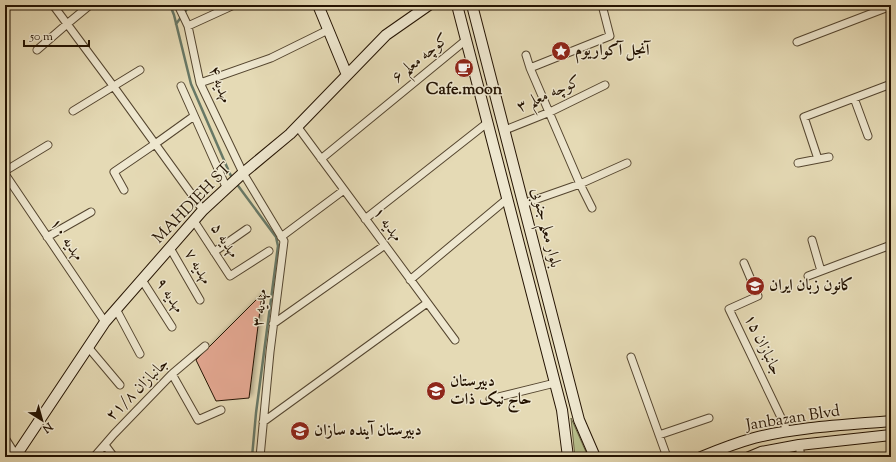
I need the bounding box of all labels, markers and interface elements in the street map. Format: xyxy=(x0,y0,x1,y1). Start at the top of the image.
scale bar xyxy=(24,22,89,48)
text: 50 m xyxy=(29,28,53,46)
street label: کوچه معلم ۶ xyxy=(387,29,456,92)
place icon: آنجل آکواریوم xyxy=(550,40,572,62)
place label: آنجل آکواریوم xyxy=(575,40,652,64)
cafe icon: Cafe.moon xyxy=(453,57,475,79)
street label: مهدیه ۴ xyxy=(201,63,237,107)
street label: کوچه معلم ۳ xyxy=(513,71,586,122)
place label: Cafe.moon xyxy=(426,79,503,102)
street label: MAHDIEH ST xyxy=(148,158,238,250)
street label: بلوار معلم جنوبی xyxy=(521,186,566,271)
street label: مهدیه ۱ xyxy=(367,203,407,247)
street label: مهدیه ۱۰ xyxy=(43,214,89,266)
street label: مهدیه ۵ xyxy=(204,219,244,263)
street label: مهدیه ۷ xyxy=(178,245,216,289)
street label: مهدیه ۹ xyxy=(149,274,189,318)
school or university icon: کانون زبان ایران xyxy=(744,275,766,297)
place label: کانون زبان ایران xyxy=(769,275,853,298)
street label: مهدیه ۳ xyxy=(247,288,275,328)
street label: جانبازان ۱۵ xyxy=(737,311,787,379)
street label: جانبازان ۲۱/۸ xyxy=(101,353,175,427)
place label: دبیرستان حاج نیک ذات xyxy=(450,371,532,413)
school or university icon: دبیرستان حاج نیک ذات xyxy=(425,380,447,402)
north arrow xyxy=(22,400,62,440)
street label: Janbazan Blvd xyxy=(743,400,842,438)
text: N xyxy=(39,418,57,436)
school or university icon: دبیرستان آینده سازان xyxy=(289,420,311,442)
place label: دبیرستان آینده سازان xyxy=(314,420,422,443)

